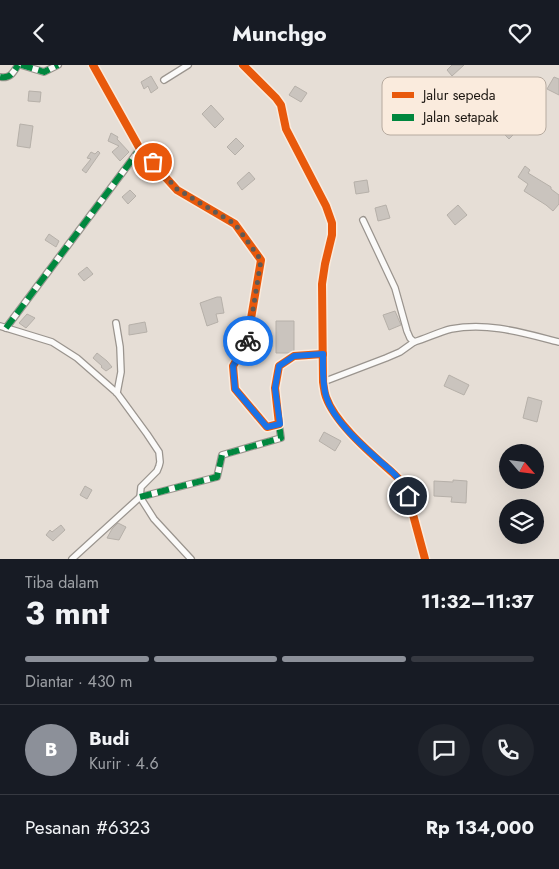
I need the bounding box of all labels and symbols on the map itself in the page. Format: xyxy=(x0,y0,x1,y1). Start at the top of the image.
legend xyxy=(382,77,546,135)
text: Jalur sepeda xyxy=(421,85,495,105)
text: Jalan setapak xyxy=(421,107,499,127)
pin xyxy=(132,141,174,183)
courier xyxy=(223,316,273,366)
north arrow xyxy=(499,444,544,489)
pin xyxy=(387,475,429,517)

